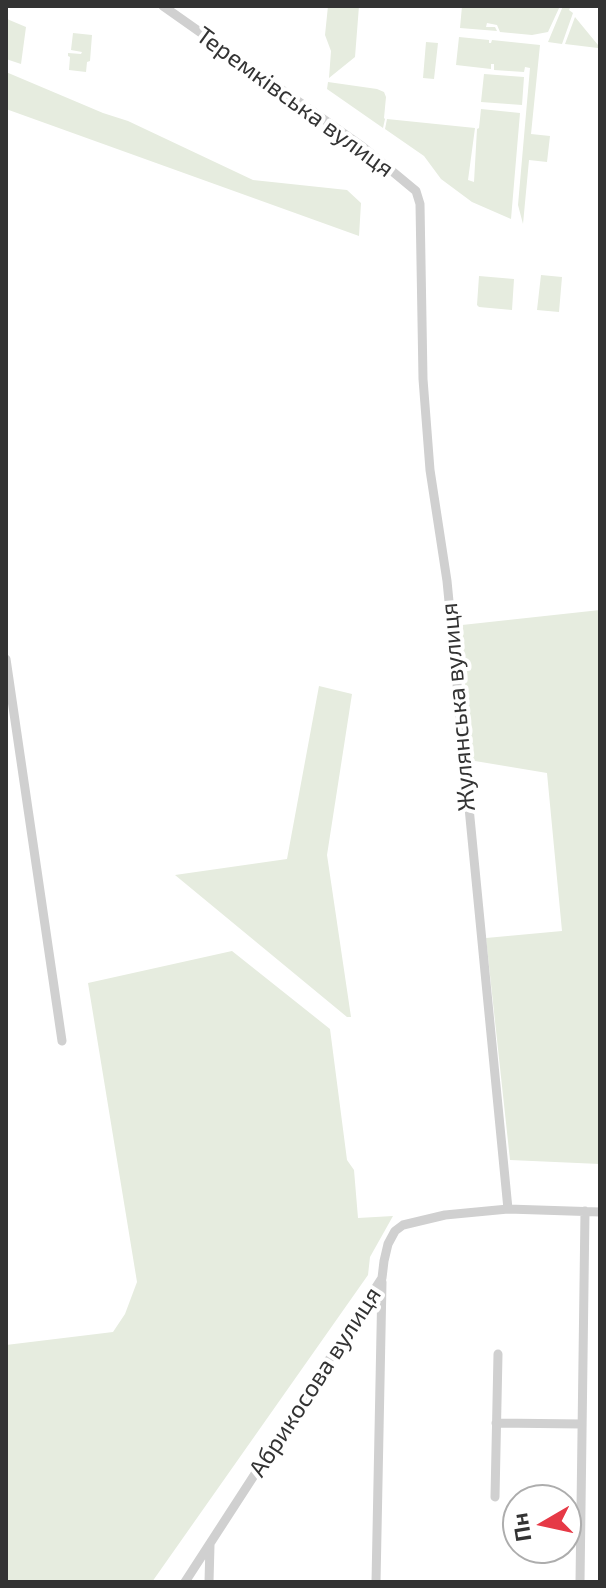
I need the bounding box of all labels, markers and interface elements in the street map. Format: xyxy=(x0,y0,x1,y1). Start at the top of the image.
street label: Теремківська вулиця xyxy=(191,21,399,183)
street label: Жулянська вулиця xyxy=(435,601,481,813)
street label: Абрикосова вулиця xyxy=(243,1282,387,1482)
north arrow xyxy=(502,1484,582,1564)
text: Пн xyxy=(505,1511,535,1544)

